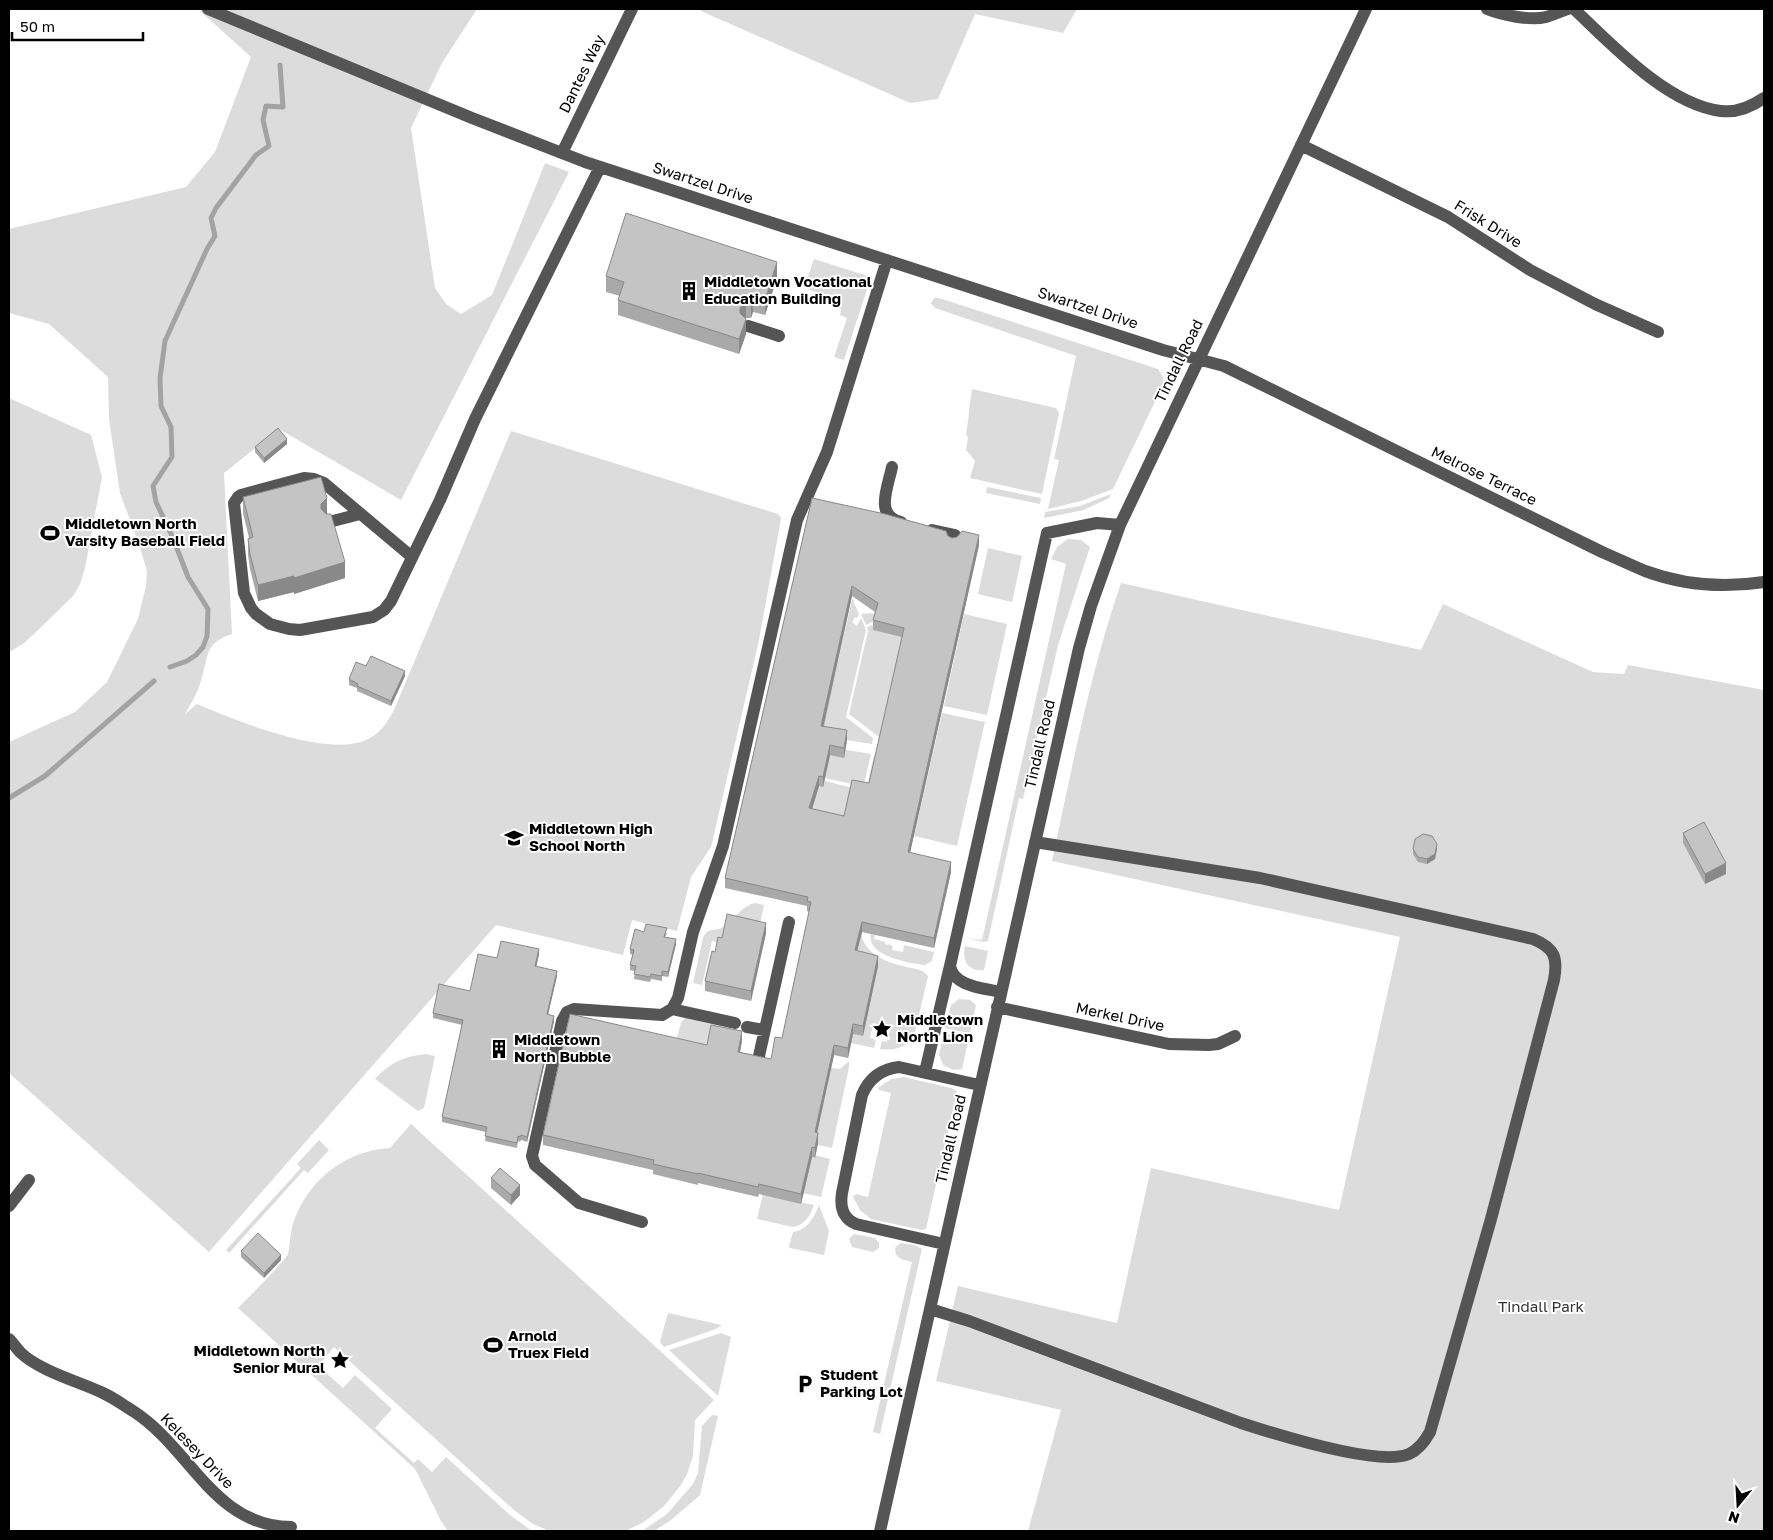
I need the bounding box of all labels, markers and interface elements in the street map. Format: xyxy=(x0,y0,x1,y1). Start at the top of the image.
scale bar xyxy=(12,10,144,42)
text: 50 m xyxy=(20,17,55,35)
street label: Dantes Way xyxy=(554,31,608,116)
street label: Swartzel Drive xyxy=(651,157,756,207)
street label: Frisk Drive xyxy=(1451,195,1526,251)
place label: Middletown Vocational Education Building xyxy=(704,272,872,307)
building icon: Middletown Vocational Education Building xyxy=(678,280,700,302)
street label: Swartzel Drive xyxy=(1036,282,1141,332)
street label: Tindall Road xyxy=(1150,316,1206,405)
street label: Melrose Terrace xyxy=(1429,442,1540,509)
place label: Middletown North Varsity Baseball Field xyxy=(65,514,225,549)
sports icon: Middletown North Varsity Baseball Field xyxy=(39,522,61,544)
street label: Tindall Road xyxy=(1020,698,1058,790)
place label: Middletown High School North xyxy=(529,819,653,854)
school or university icon: Middletown High School North xyxy=(503,827,525,849)
street label: Merkel Drive xyxy=(1074,998,1166,1034)
place label: Middletown North Lion xyxy=(897,1010,983,1045)
place icon: Middletown North Lion xyxy=(871,1018,893,1040)
place label: Middletown North Bubble xyxy=(514,1030,611,1065)
building icon: Middletown North Bubble xyxy=(488,1038,510,1060)
street label: Tindall Road xyxy=(931,1093,969,1185)
park label: Tindall Park xyxy=(1498,1297,1585,1315)
place label: Arnold Truex Field xyxy=(508,1326,589,1361)
sports icon: Arnold Truex Field xyxy=(482,1334,504,1356)
place label: Middletown North Senior Mural xyxy=(194,1341,325,1376)
place icon: Middletown North Senior Mural xyxy=(329,1349,351,1371)
place label: Student Parking Lot xyxy=(820,1365,903,1400)
parking icon: Student Parking Lot xyxy=(794,1373,816,1395)
street label: Kelesey Drive xyxy=(157,1409,238,1492)
north arrow xyxy=(1713,1480,1763,1530)
text: N xyxy=(1726,1508,1742,1528)

